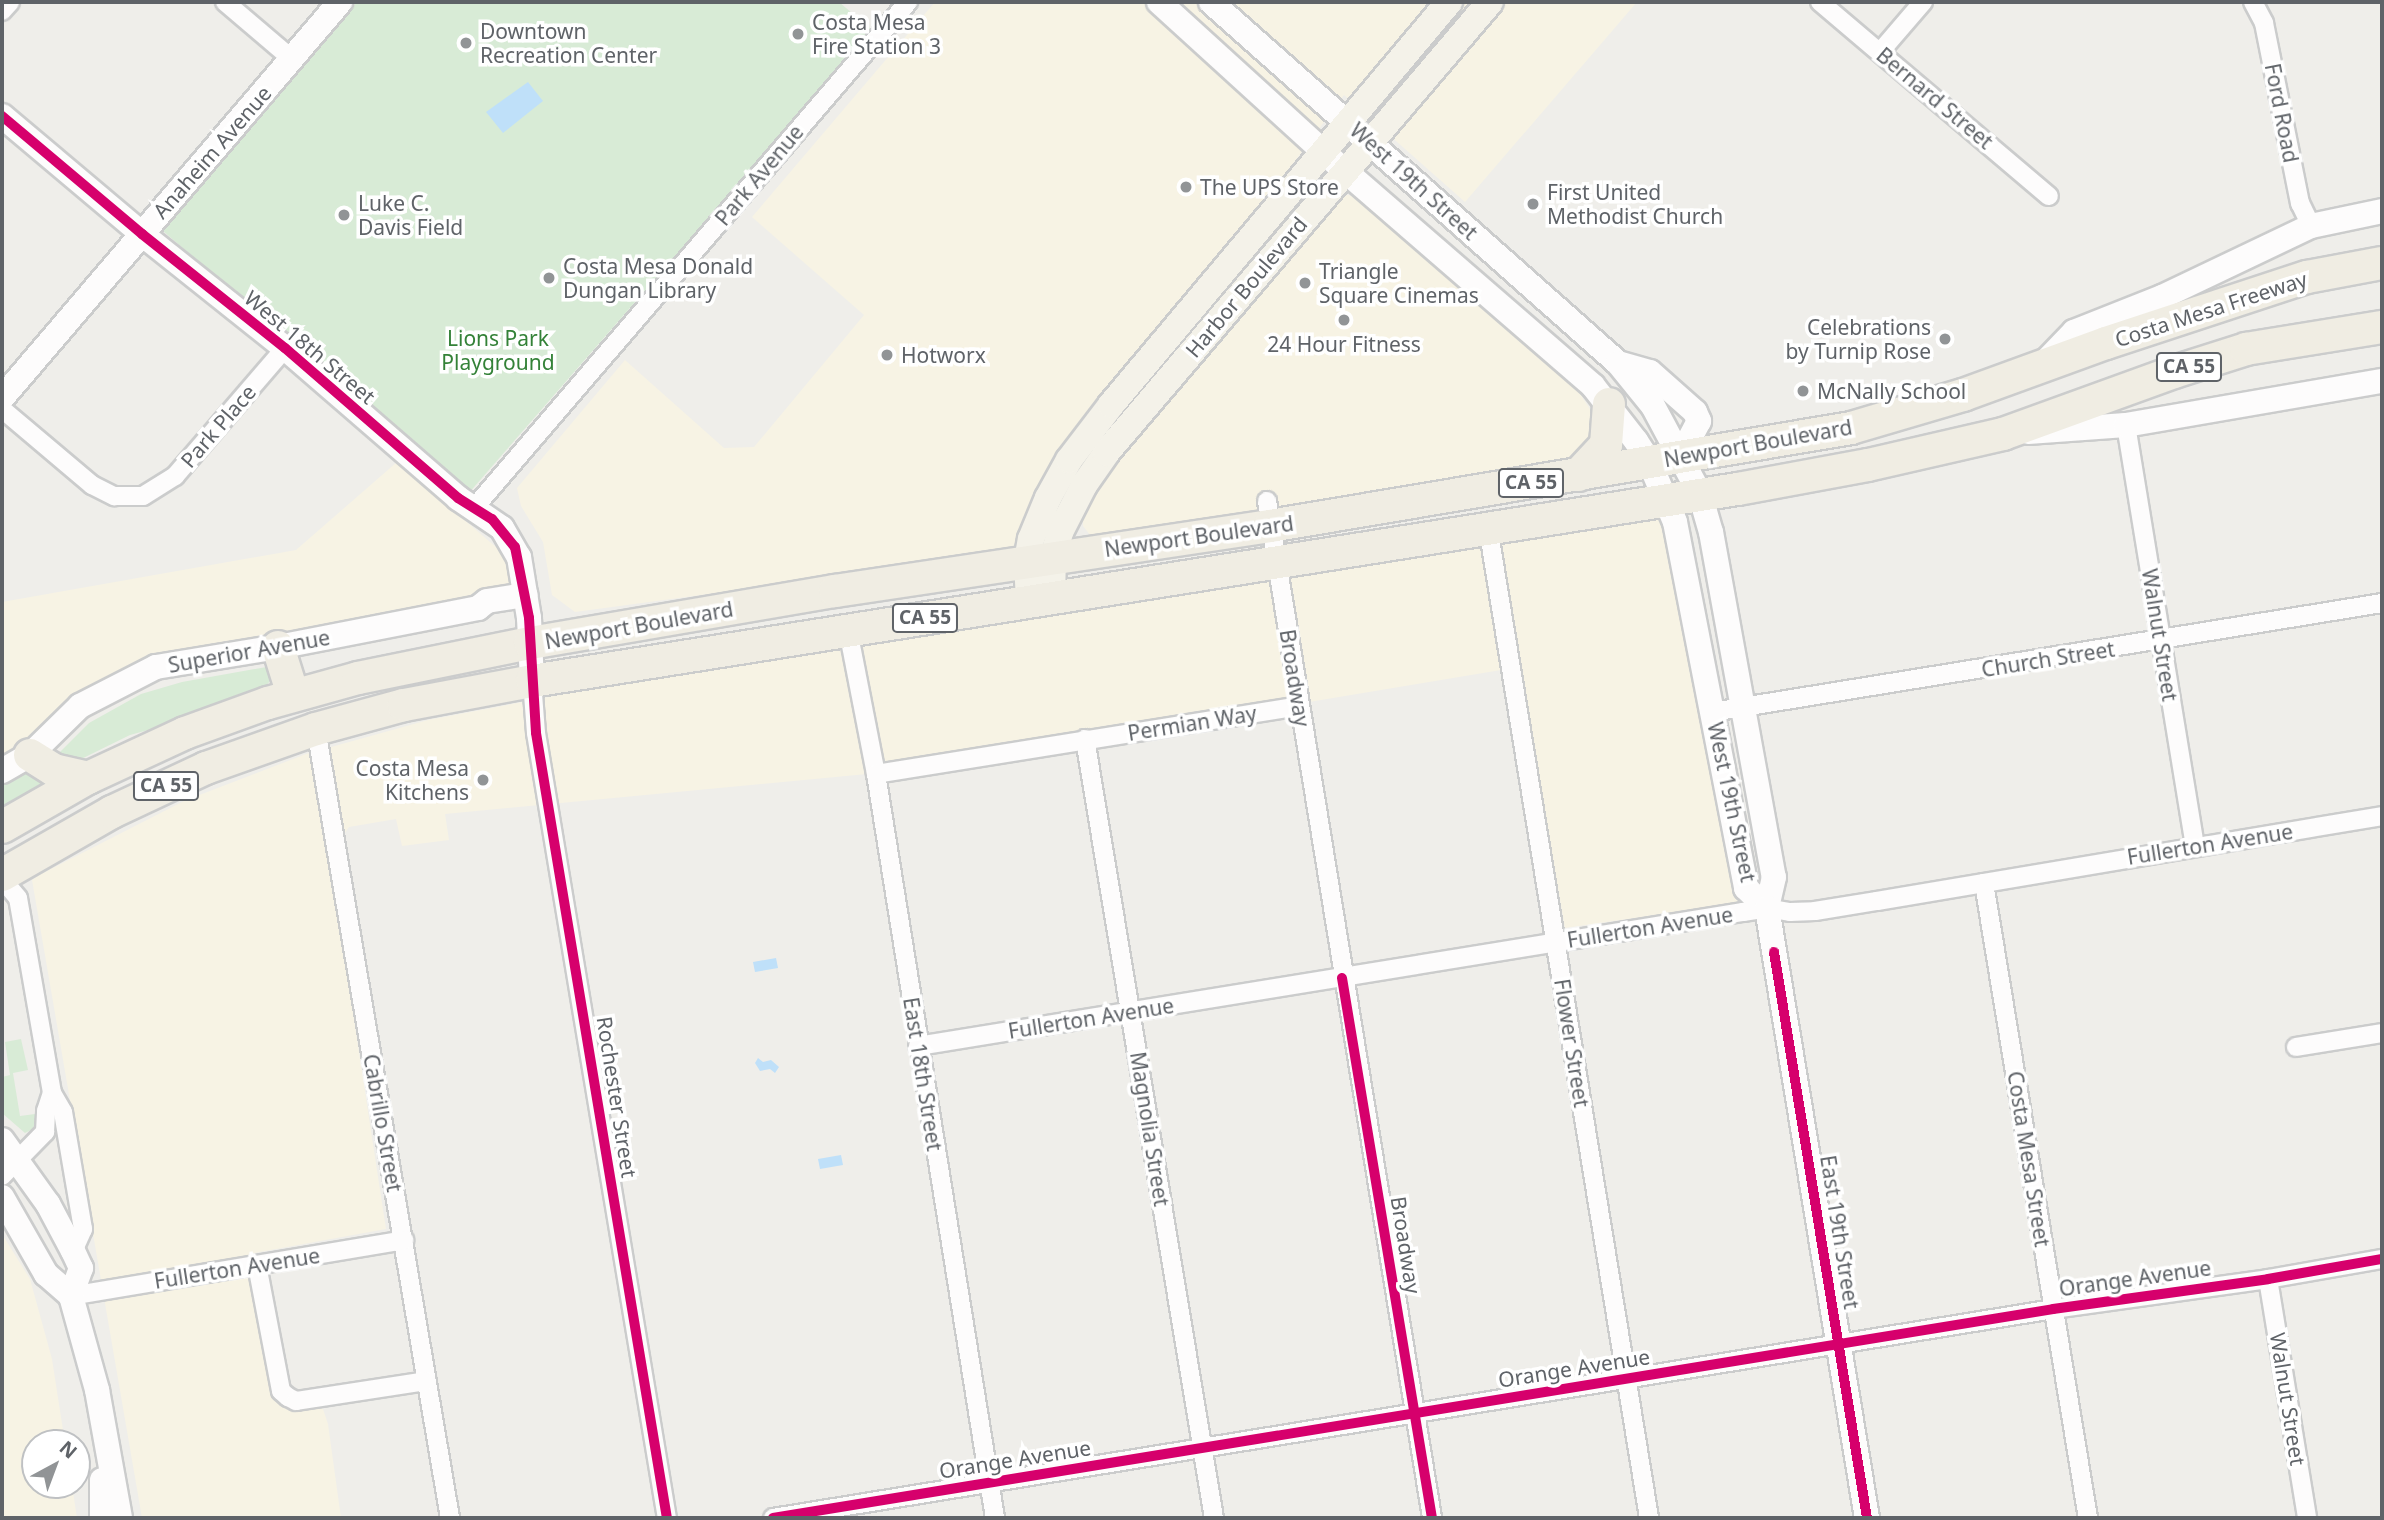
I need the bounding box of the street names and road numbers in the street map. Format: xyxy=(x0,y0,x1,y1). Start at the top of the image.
street label: Bernard Street xyxy=(1872,42,1998,154)
street label: Ford Road xyxy=(2260,61,2304,165)
street label: Anaheim Avenue xyxy=(148,81,276,223)
street label: West 19th Street xyxy=(1345,117,1483,245)
street label: Park Avenue xyxy=(710,120,808,230)
street label: Harbor Boulevard xyxy=(1180,212,1312,362)
street label: Costa Mesa Freeway xyxy=(2112,266,2310,352)
street label: West 18th Street xyxy=(240,285,380,409)
road number: CA 55 xyxy=(2156,352,2222,382)
street label: Park Place xyxy=(175,379,261,473)
street label: Newport Boulevard xyxy=(1662,414,1854,472)
road number: CA 55 xyxy=(1498,468,1564,498)
street label: Newport Boulevard xyxy=(1103,510,1295,562)
street label: Walnut Street xyxy=(2137,567,2183,703)
street label: Newport Boulevard xyxy=(543,596,735,654)
road number: CA 55 xyxy=(892,603,958,634)
street label: Superior Avenue xyxy=(166,624,332,678)
street label: Broadway xyxy=(1275,627,1315,729)
street label: Church Street xyxy=(1980,636,2116,682)
street label: Permian Way xyxy=(1126,700,1258,746)
street label: West 19th Street xyxy=(1703,720,1761,884)
road number: CA 55 xyxy=(133,771,199,802)
street label: Fullerton Avenue xyxy=(2125,818,2295,870)
street label: Fullerton Avenue xyxy=(1565,901,1735,953)
street label: Flower Street xyxy=(1549,977,1595,1109)
street label: Fullerton Avenue xyxy=(1006,992,1176,1044)
street label: East 18th Street xyxy=(898,995,948,1153)
street label: Rochester Street xyxy=(592,1015,642,1179)
street label: Magnolia Street xyxy=(1125,1050,1175,1208)
street label: Cabrillo Street xyxy=(358,1052,408,1194)
street label: Costa Mesa Street xyxy=(2003,1069,2055,1249)
street label: East 19th Street xyxy=(1815,1153,1865,1311)
street label: Broadway xyxy=(1386,1194,1426,1296)
street label: Fullerton Avenue xyxy=(152,1242,322,1294)
street label: Orange Avenue xyxy=(2057,1255,2213,1301)
street label: Walnut Street xyxy=(2265,1331,2311,1467)
street label: Orange Avenue xyxy=(1496,1344,1652,1392)
street label: Orange Avenue xyxy=(937,1435,1093,1483)

